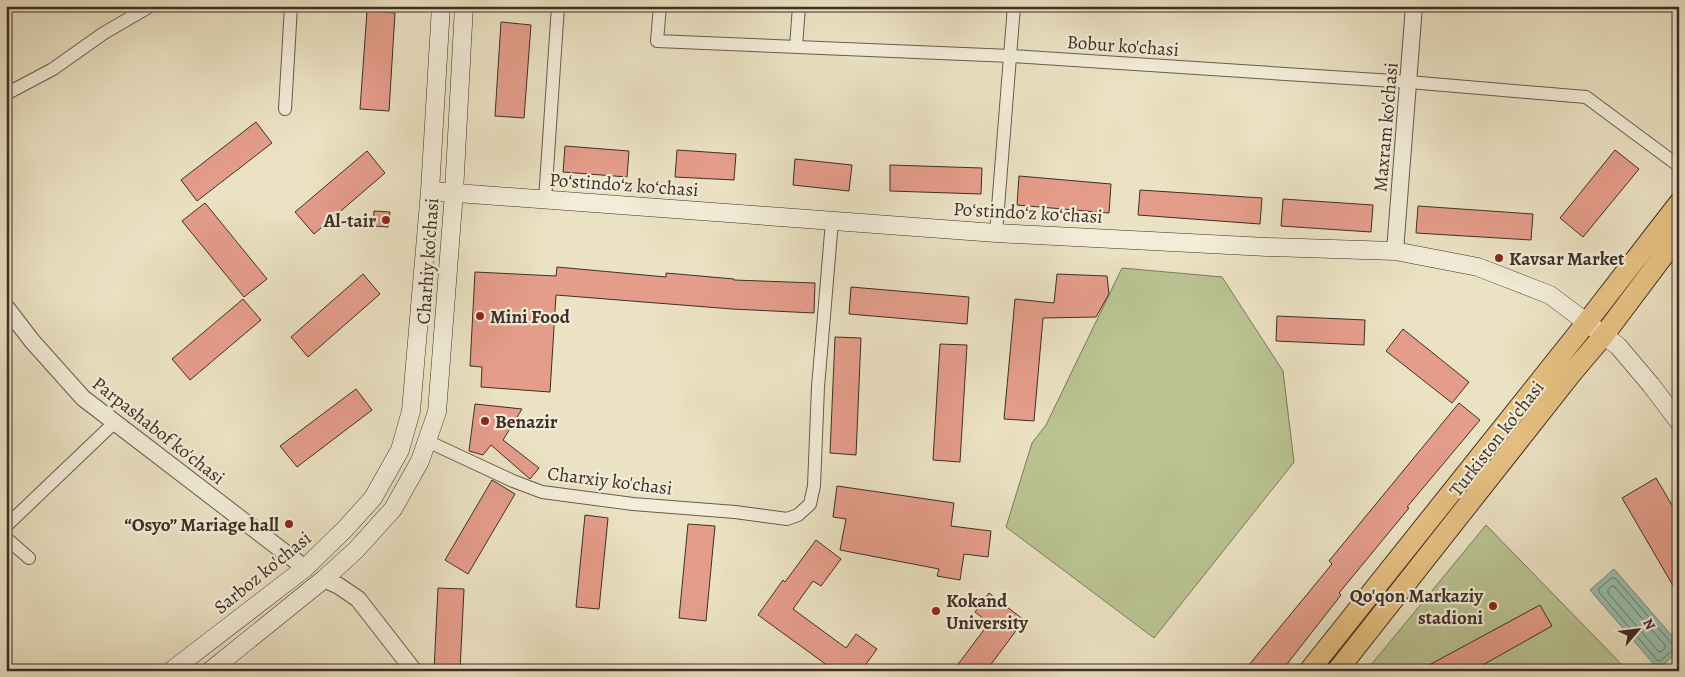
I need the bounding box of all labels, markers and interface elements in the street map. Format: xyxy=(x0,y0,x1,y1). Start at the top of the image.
street label: Bobur ko'chasi xyxy=(1066,29,1180,63)
street label: Maxram ko'chasi xyxy=(1367,61,1405,193)
street label: Poʻstindoʻz koʻchasi xyxy=(548,167,699,203)
street label: Poʻstindoʻz koʻchasi xyxy=(953,196,1103,230)
street label: Charhiy ko'chasi xyxy=(411,197,445,325)
place label: Al-tair xyxy=(323,208,376,234)
marker: Al-tair xyxy=(380,214,392,226)
place label: Kavsar Market xyxy=(1509,246,1625,272)
marker: Kavsar Market xyxy=(1493,252,1505,264)
place label: Mini Food xyxy=(490,304,571,330)
marker: Mini Food xyxy=(474,310,486,322)
street label: Parpashabof ko'chasi xyxy=(87,371,230,491)
street label: Turkiston ko'chasi xyxy=(1443,375,1550,502)
place label: Benazir xyxy=(495,409,558,435)
marker: Benazir xyxy=(479,415,491,427)
street label: Charxiy ko'chasi xyxy=(546,460,674,502)
place label: “Osyo” Mariage hall xyxy=(124,512,279,538)
marker: “Osyo” Mariage hall xyxy=(283,518,295,530)
street label: Sarboz ko'chasi xyxy=(209,525,317,620)
place label: Qo'qon Markaziy stadioni xyxy=(1350,583,1484,631)
place label: Kokand University xyxy=(946,588,1029,636)
marker: Qo'qon Markaziy stadioni xyxy=(1487,600,1499,612)
north arrow xyxy=(1612,604,1662,654)
marker: Kokand University xyxy=(930,605,942,617)
text: N xyxy=(1638,615,1660,633)

